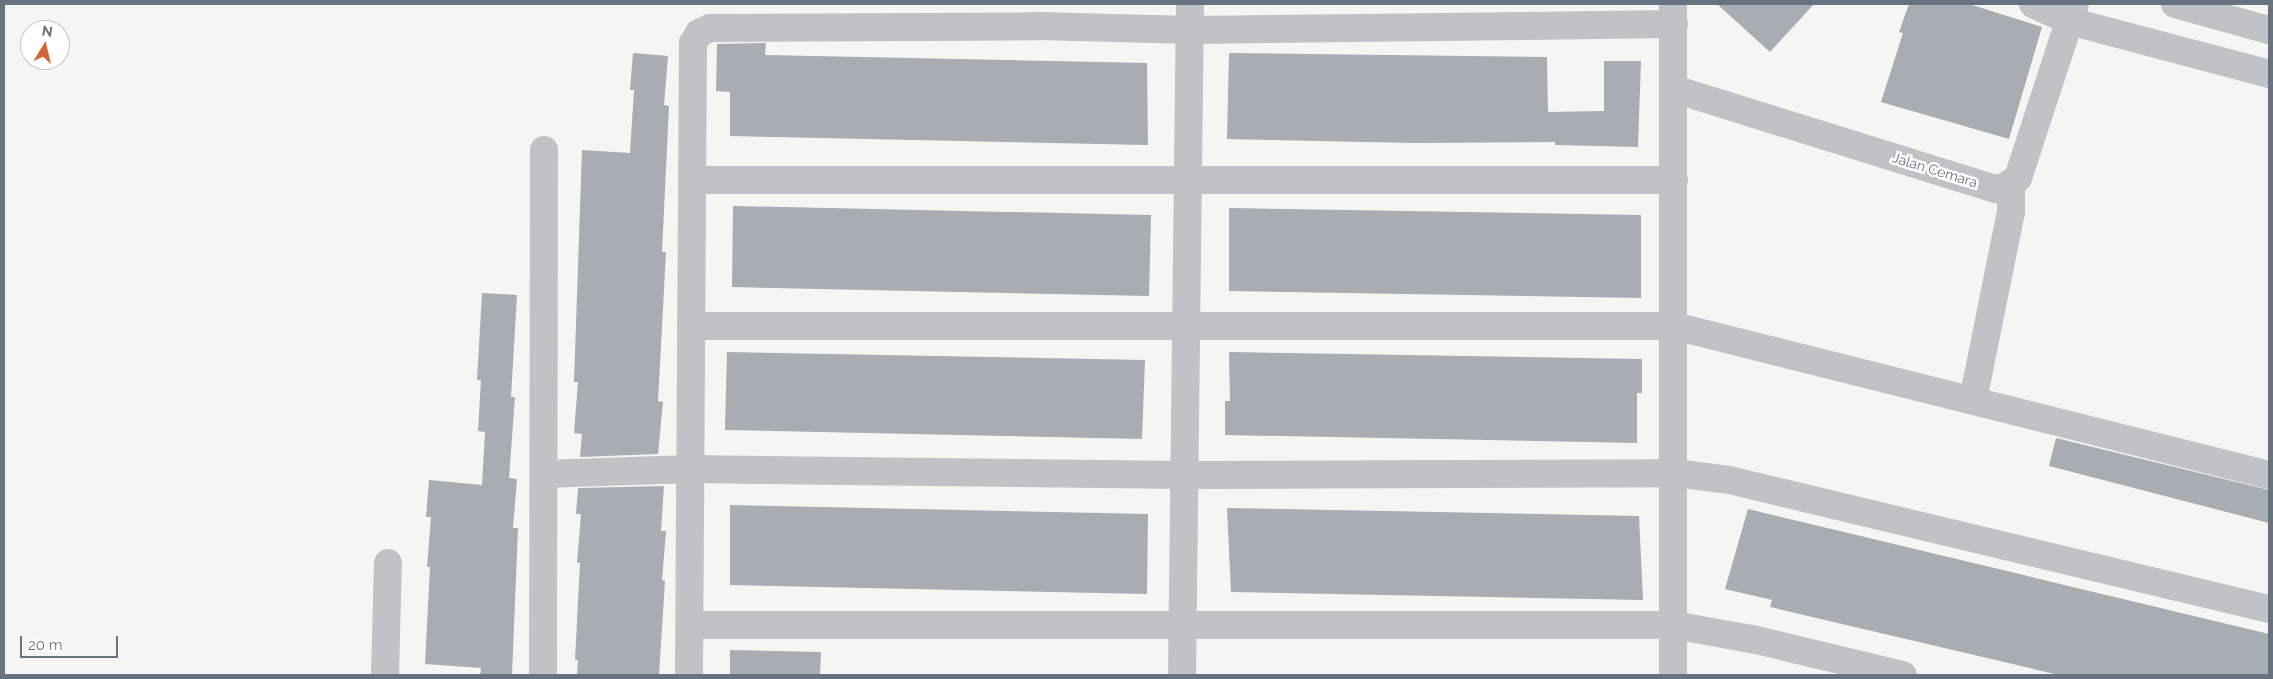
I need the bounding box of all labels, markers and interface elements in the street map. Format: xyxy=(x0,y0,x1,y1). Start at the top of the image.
north arrow xyxy=(20,20,70,70)
text: N xyxy=(41,22,54,40)
street label: Jalan Cemara xyxy=(1890,149,1980,191)
scale bar xyxy=(22,626,120,658)
text: 20 m xyxy=(28,636,63,654)

